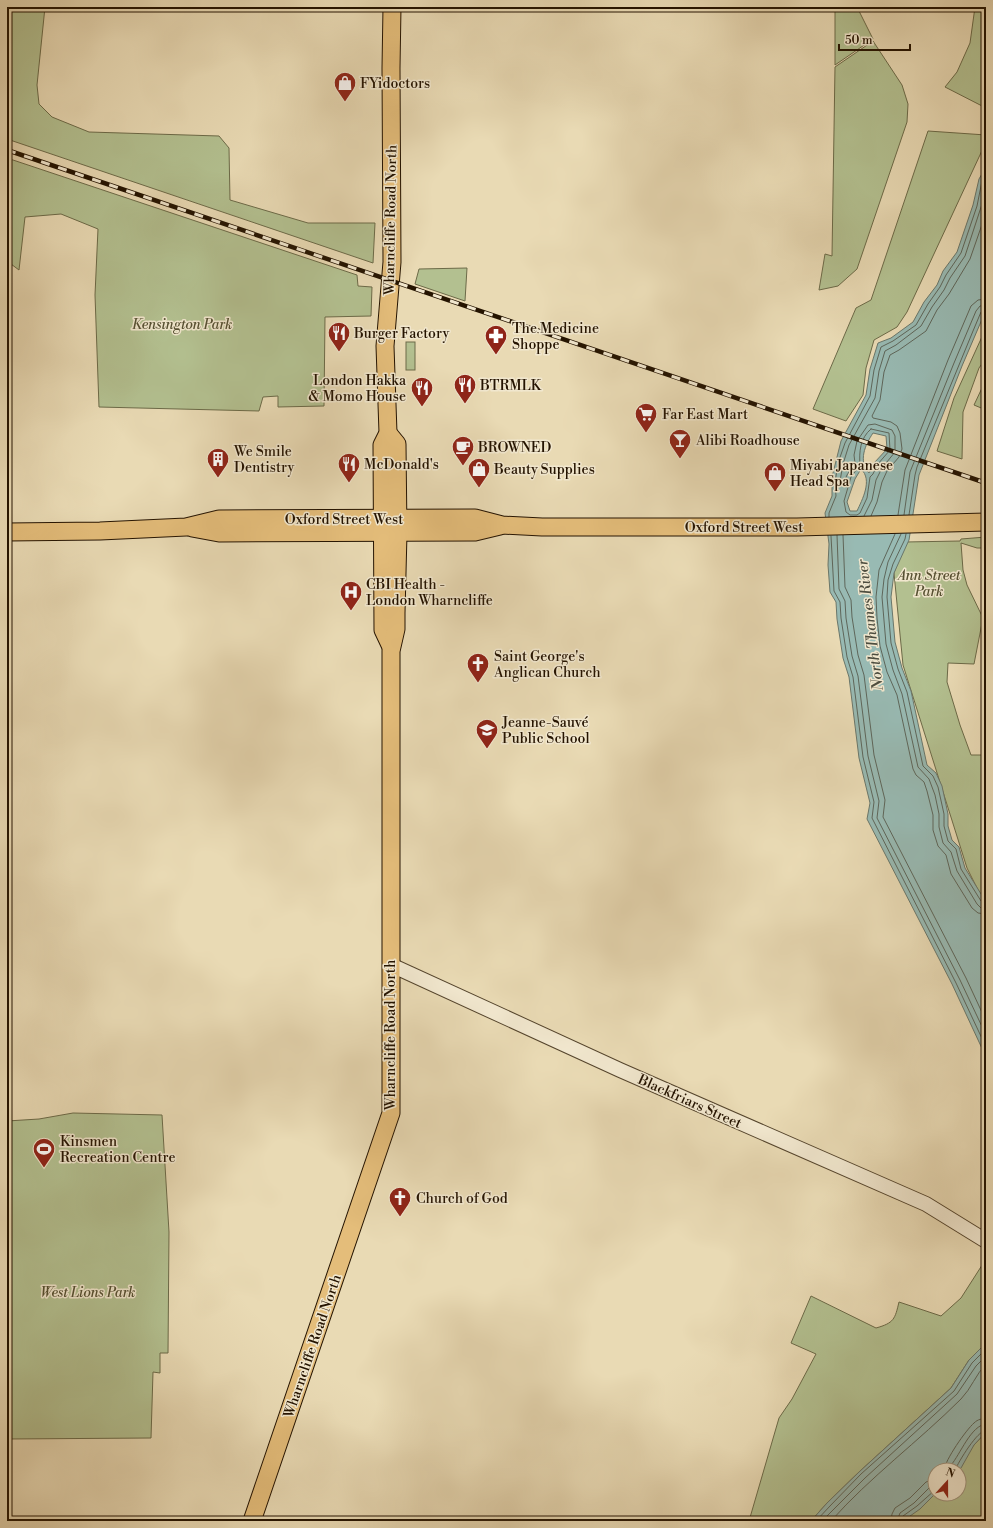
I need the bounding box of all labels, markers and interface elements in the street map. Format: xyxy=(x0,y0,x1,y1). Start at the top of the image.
scale bar xyxy=(839,26,910,52)
text: 50 m xyxy=(845,33,873,48)
shop icon: FYidoctors xyxy=(332,70,358,103)
place label: FYidoctors xyxy=(360,75,430,93)
street label: Wharncliffe Road North xyxy=(381,144,401,296)
park label: Kensington Park xyxy=(132,316,232,334)
restaurant icon: Burger Factory xyxy=(326,320,352,353)
place label: The Medicine Shoppe xyxy=(512,320,599,354)
pharmacy icon: The Medicine Shoppe xyxy=(483,323,509,356)
place label: Burger Factory xyxy=(353,325,450,343)
place label: London Hakka & Momo House xyxy=(308,372,407,406)
restaurant icon: BTRMLK xyxy=(452,372,478,405)
restaurant icon: London Hakka & Momo House xyxy=(409,375,435,408)
place label: BTRMLK xyxy=(479,377,542,395)
supermarket icon: Far East Mart xyxy=(633,401,659,434)
place label: Far East Mart xyxy=(662,406,748,424)
bar icon: Alibi Roadhouse xyxy=(667,427,693,460)
place label: Alibi Roadhouse xyxy=(695,432,800,450)
cafe icon: BROWNED xyxy=(450,434,476,467)
place label: BROWNED xyxy=(477,439,551,457)
place label: We Smile Dentistry xyxy=(233,443,295,477)
building icon: We Smile Dentistry xyxy=(205,446,231,479)
restaurant icon: McDonald's xyxy=(336,451,362,484)
place label: McDonald's xyxy=(364,456,439,474)
shop icon: Beauty Supplies xyxy=(466,456,492,489)
place label: Miyabi Japanese Head Spa xyxy=(790,457,893,491)
shop icon: Miyabi Japanese Head Spa xyxy=(762,460,788,493)
place label: Beauty Supplies xyxy=(493,461,595,479)
street label: Oxford Street West xyxy=(285,511,403,529)
street label: Oxford Street West xyxy=(685,519,803,537)
water label: North Thames River xyxy=(853,557,888,693)
park label: Ann Street Park xyxy=(896,567,961,601)
place label: CBI Health - London Wharncliffe xyxy=(366,576,493,610)
hospital icon: CBI Health - London Wharncliffe xyxy=(338,579,364,612)
place label: Saint George's Anglican Church xyxy=(493,648,601,682)
church icon: Saint George's Anglican Church xyxy=(465,651,491,684)
place label: Jeanne-Sauvé Public School xyxy=(501,714,590,748)
school or university icon: Jeanne-Sauvé Public School xyxy=(474,717,500,750)
street label: Wharncliffe Road North xyxy=(382,959,400,1111)
street label: Blackfriars Street xyxy=(634,1071,744,1133)
place label: Kinsmen Recreation Centre xyxy=(60,1133,175,1167)
sports icon: Kinsmen Recreation Centre xyxy=(31,1136,57,1169)
church icon: Church of God xyxy=(387,1185,413,1218)
place label: Church of God xyxy=(416,1190,508,1208)
street label: Wharncliffe Road North xyxy=(280,1272,346,1421)
park label: West Lions Park xyxy=(41,1284,135,1302)
north arrow xyxy=(927,1462,967,1502)
text: N xyxy=(944,1466,957,1482)

